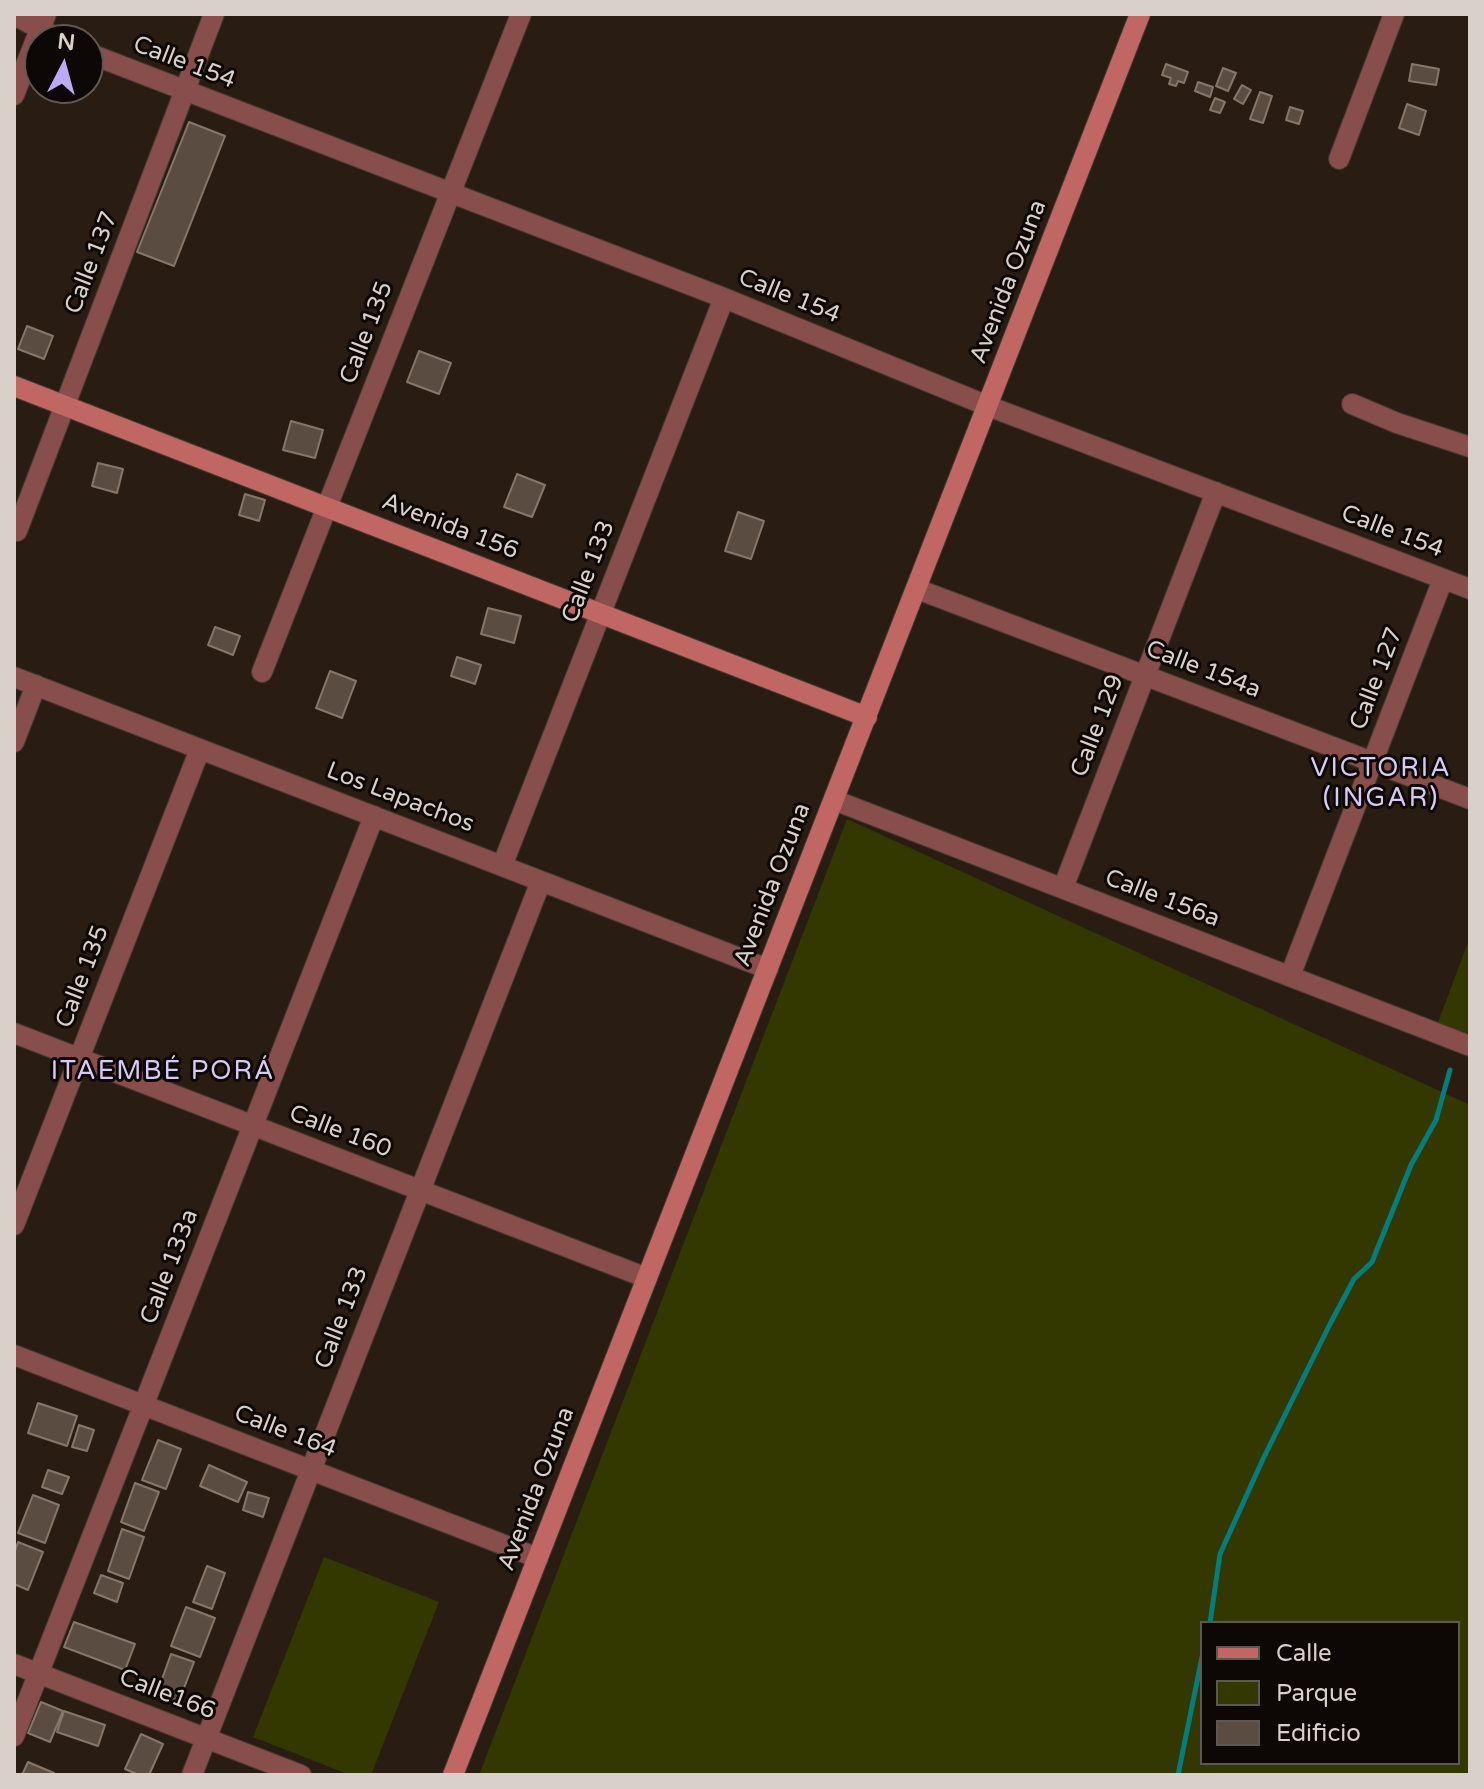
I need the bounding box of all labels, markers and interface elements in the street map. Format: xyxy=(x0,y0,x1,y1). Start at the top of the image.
north arrow xyxy=(24,24,104,104)
text: N xyxy=(56,28,76,56)
street label: Calle 154 xyxy=(129,30,239,96)
street label: Avenida Ozuna xyxy=(965,196,1053,368)
street label: Calle 137 xyxy=(59,208,125,318)
street label: Calle 154 xyxy=(734,264,844,330)
street label: Calle 135 xyxy=(334,278,400,388)
street label: Avenida 156 xyxy=(378,488,522,566)
street label: Calle 154 xyxy=(1337,499,1447,565)
street label: Calle 133 xyxy=(556,517,622,627)
street label: Calle 127 xyxy=(1344,624,1410,734)
street label: Calle 154a xyxy=(1142,635,1264,705)
street label: Calle 129 xyxy=(1065,671,1131,781)
district label: VICTORIA (INGAR) xyxy=(1310,753,1452,814)
street label: Los Lapachos xyxy=(322,757,478,839)
street label: Avenida Ozuna xyxy=(729,799,817,971)
street label: Calle 156a xyxy=(1101,864,1223,934)
street label: Calle 135 xyxy=(50,922,116,1032)
district label: ITAEMBÉ PORÁ xyxy=(51,1056,275,1088)
street label: Calle 160 xyxy=(285,1099,395,1165)
street label: Calle 133a xyxy=(135,1206,205,1328)
street label: Calle 133 xyxy=(309,1263,375,1373)
street label: Calle 164 xyxy=(230,1399,340,1465)
street label: Avenida Ozuna xyxy=(493,1403,581,1575)
legend xyxy=(1200,1621,1460,1765)
text: Calle xyxy=(1276,1639,1332,1668)
street label: Calle166 xyxy=(115,1663,219,1727)
text: Parque xyxy=(1276,1679,1357,1708)
text: Edificio xyxy=(1276,1719,1361,1748)

